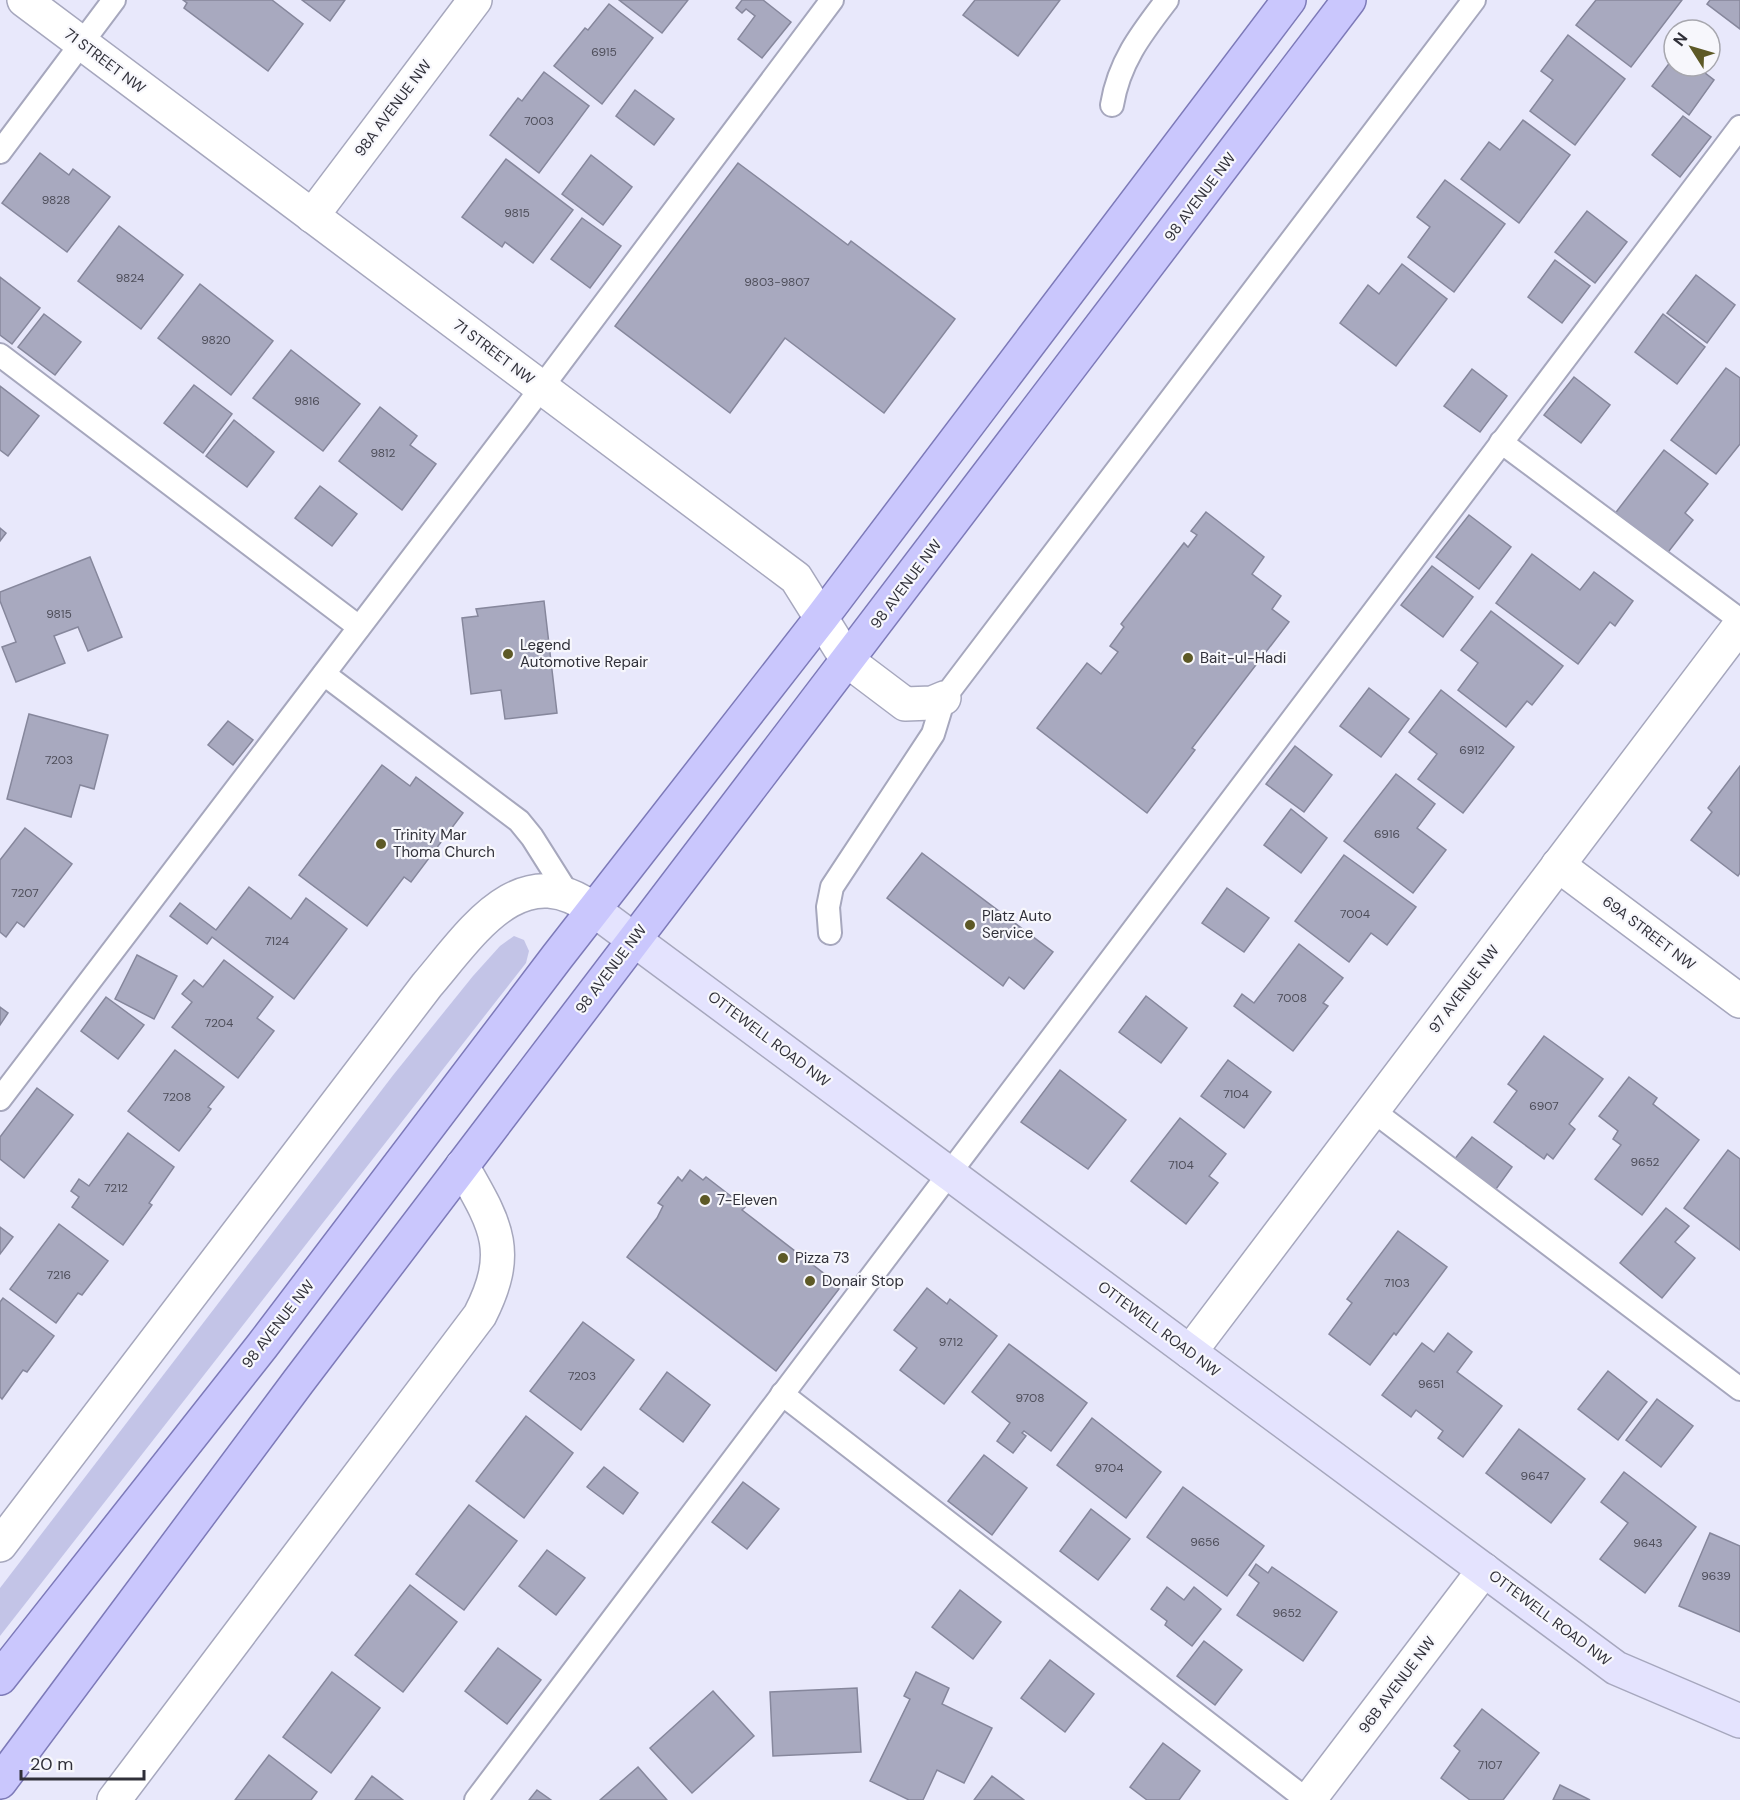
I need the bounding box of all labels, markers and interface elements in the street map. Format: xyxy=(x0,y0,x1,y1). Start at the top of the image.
north arrow xyxy=(1662,18,1722,78)
street label: 71 STREET NW xyxy=(60,24,150,98)
text: N xyxy=(1669,28,1692,50)
house number: 6915 xyxy=(591,44,617,60)
street label: 98A AVENUE NW xyxy=(350,55,436,160)
house number: 7003 xyxy=(524,113,554,129)
street label: 98 AVENUE NW xyxy=(1160,148,1240,246)
house number: 9828 xyxy=(42,192,70,208)
house number: 9815 xyxy=(504,205,530,221)
house number: 9824 xyxy=(116,270,144,286)
house number: 9803-9807 xyxy=(744,274,810,290)
street label: 71 STREET NW xyxy=(449,315,539,389)
house number: 9820 xyxy=(201,332,231,348)
house number: 9816 xyxy=(294,393,320,409)
house number: 9812 xyxy=(370,445,396,461)
street label: 98 AVENUE NW xyxy=(866,535,946,633)
house number: 9815 xyxy=(46,606,72,622)
place label: Legend Automotive Repair xyxy=(520,635,649,672)
marker: Legend Automotive Repair xyxy=(501,647,515,661)
place label: Bait-ul-Hadi xyxy=(1200,648,1286,668)
marker: Bait-ul-Hadi xyxy=(1181,651,1195,665)
house number: 6912 xyxy=(1459,742,1485,758)
house number: 7203 xyxy=(45,752,73,768)
place label: Trinity Mar Thoma Church xyxy=(393,825,495,862)
house number: 6916 xyxy=(1374,826,1400,842)
marker: Trinity Mar Thoma Church xyxy=(374,837,388,851)
house number: 7207 xyxy=(11,885,39,901)
street label: 69A STREET NW xyxy=(1598,891,1700,975)
place label: Platz Auto Service xyxy=(982,906,1052,943)
house number: 7004 xyxy=(1340,906,1370,922)
marker: Platz Auto Service xyxy=(963,918,977,932)
street label: 98 AVENUE NW xyxy=(571,920,651,1018)
house number: 7124 xyxy=(265,933,289,949)
street label: 97 AVENUE NW xyxy=(1424,940,1504,1037)
street label: OTTEWELL ROAD NW xyxy=(704,986,835,1092)
house number: 7008 xyxy=(1277,990,1307,1006)
house number: 7204 xyxy=(205,1015,233,1031)
house number: 7104 xyxy=(1223,1086,1249,1102)
house number: 7208 xyxy=(163,1089,191,1105)
house number: 6907 xyxy=(1529,1098,1559,1114)
house number: 9652 xyxy=(1631,1154,1660,1170)
house number: 7104 xyxy=(1168,1157,1194,1173)
house number: 7212 xyxy=(104,1180,128,1196)
place label: 7-Eleven xyxy=(717,1190,777,1210)
marker: 7-Eleven xyxy=(698,1193,712,1207)
place label: Pizza 73 xyxy=(795,1248,850,1268)
marker: Pizza 73 xyxy=(776,1251,790,1265)
house number: 7216 xyxy=(47,1267,71,1283)
place label: Donair Stop xyxy=(822,1271,904,1291)
marker: Donair Stop xyxy=(803,1274,817,1288)
street label: 98 AVENUE NW xyxy=(237,1275,319,1372)
house number: 7103 xyxy=(1384,1275,1410,1291)
street label: OTTEWELL ROAD NW xyxy=(1094,1276,1225,1382)
house number: 9712 xyxy=(939,1334,963,1350)
house number: 7203 xyxy=(568,1368,596,1384)
house number: 9651 xyxy=(1418,1376,1444,1392)
house number: 9708 xyxy=(1016,1390,1044,1406)
house number: 9704 xyxy=(1095,1460,1123,1476)
house number: 9647 xyxy=(1521,1468,1549,1484)
house number: 9656 xyxy=(1190,1534,1220,1550)
house number: 9643 xyxy=(1633,1535,1663,1551)
street label: OTTEWELL ROAD NW xyxy=(1485,1565,1616,1671)
house number: 9639 xyxy=(1701,1568,1731,1584)
house number: 9652 xyxy=(1273,1605,1302,1621)
street label: 96B AVENUE NW xyxy=(1354,1632,1440,1738)
scale bar xyxy=(21,1743,144,1781)
text: 20 m xyxy=(30,1752,73,1776)
house number: 7107 xyxy=(1478,1757,1502,1773)

